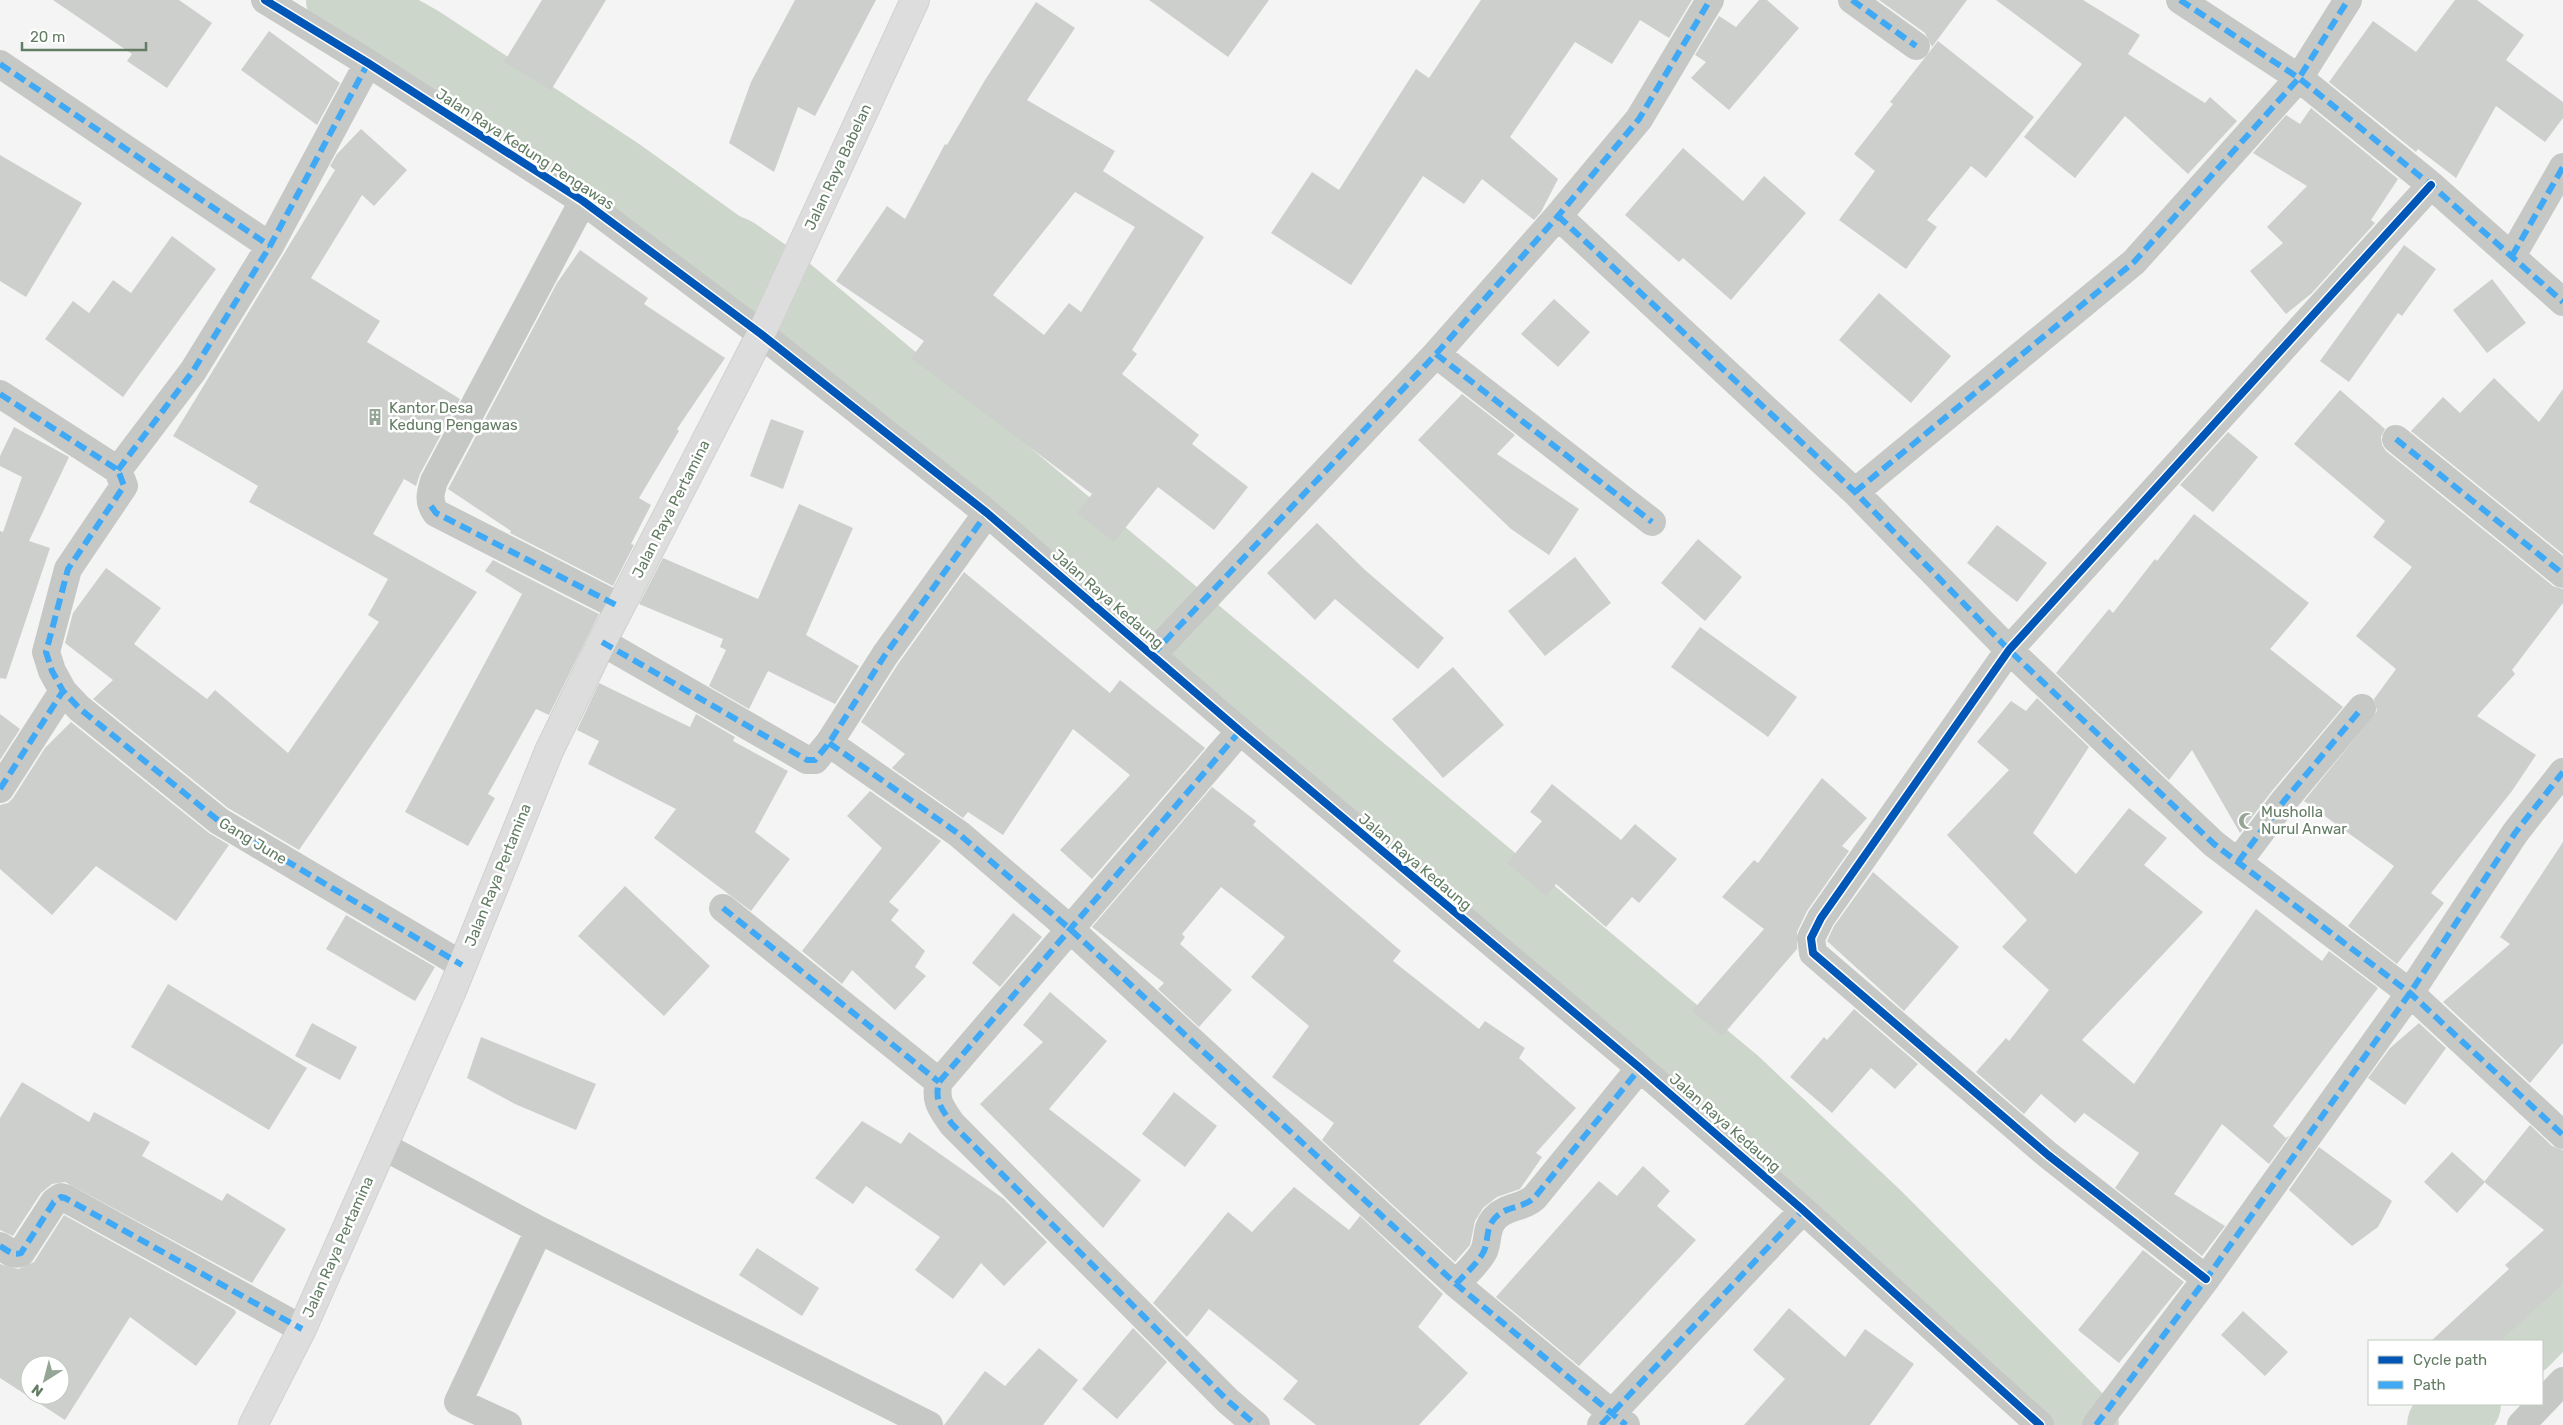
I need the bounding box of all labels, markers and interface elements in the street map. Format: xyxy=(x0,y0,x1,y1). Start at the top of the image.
scale bar xyxy=(22,20,146,52)
text: 20 m xyxy=(30,28,65,46)
street label: Jalan Raya Kedung Pengawas xyxy=(432,85,618,214)
street label: Jalan Raya Babelan xyxy=(801,101,875,233)
place label: Kantor Desa Kedung Pengawas xyxy=(389,399,518,434)
building icon: Kantor Desa Kedung Pengawas xyxy=(365,407,385,427)
street label: Jalan Raya Pertamina xyxy=(628,437,714,581)
street label: Jalan Raya Kedaung xyxy=(1049,546,1167,652)
street label: Jalan Raya Pertamina xyxy=(461,801,535,949)
place label: Musholla Nurul Anwar xyxy=(2261,803,2347,838)
street label: Jalan Raya Kedaung xyxy=(1355,810,1475,914)
mosque icon: Musholla Nurul Anwar xyxy=(2237,811,2257,831)
street label: Gang June xyxy=(216,814,290,868)
street label: Jalan Raya Kedaung xyxy=(1666,1070,1784,1176)
street label: Jalan Raya Pertamina xyxy=(299,1174,377,1320)
legend xyxy=(2368,1340,2543,1405)
text: Cycle path xyxy=(2413,1351,2487,1369)
north arrow xyxy=(20,1355,70,1405)
text: Path xyxy=(2413,1376,2446,1394)
text: N xyxy=(29,1380,47,1400)

